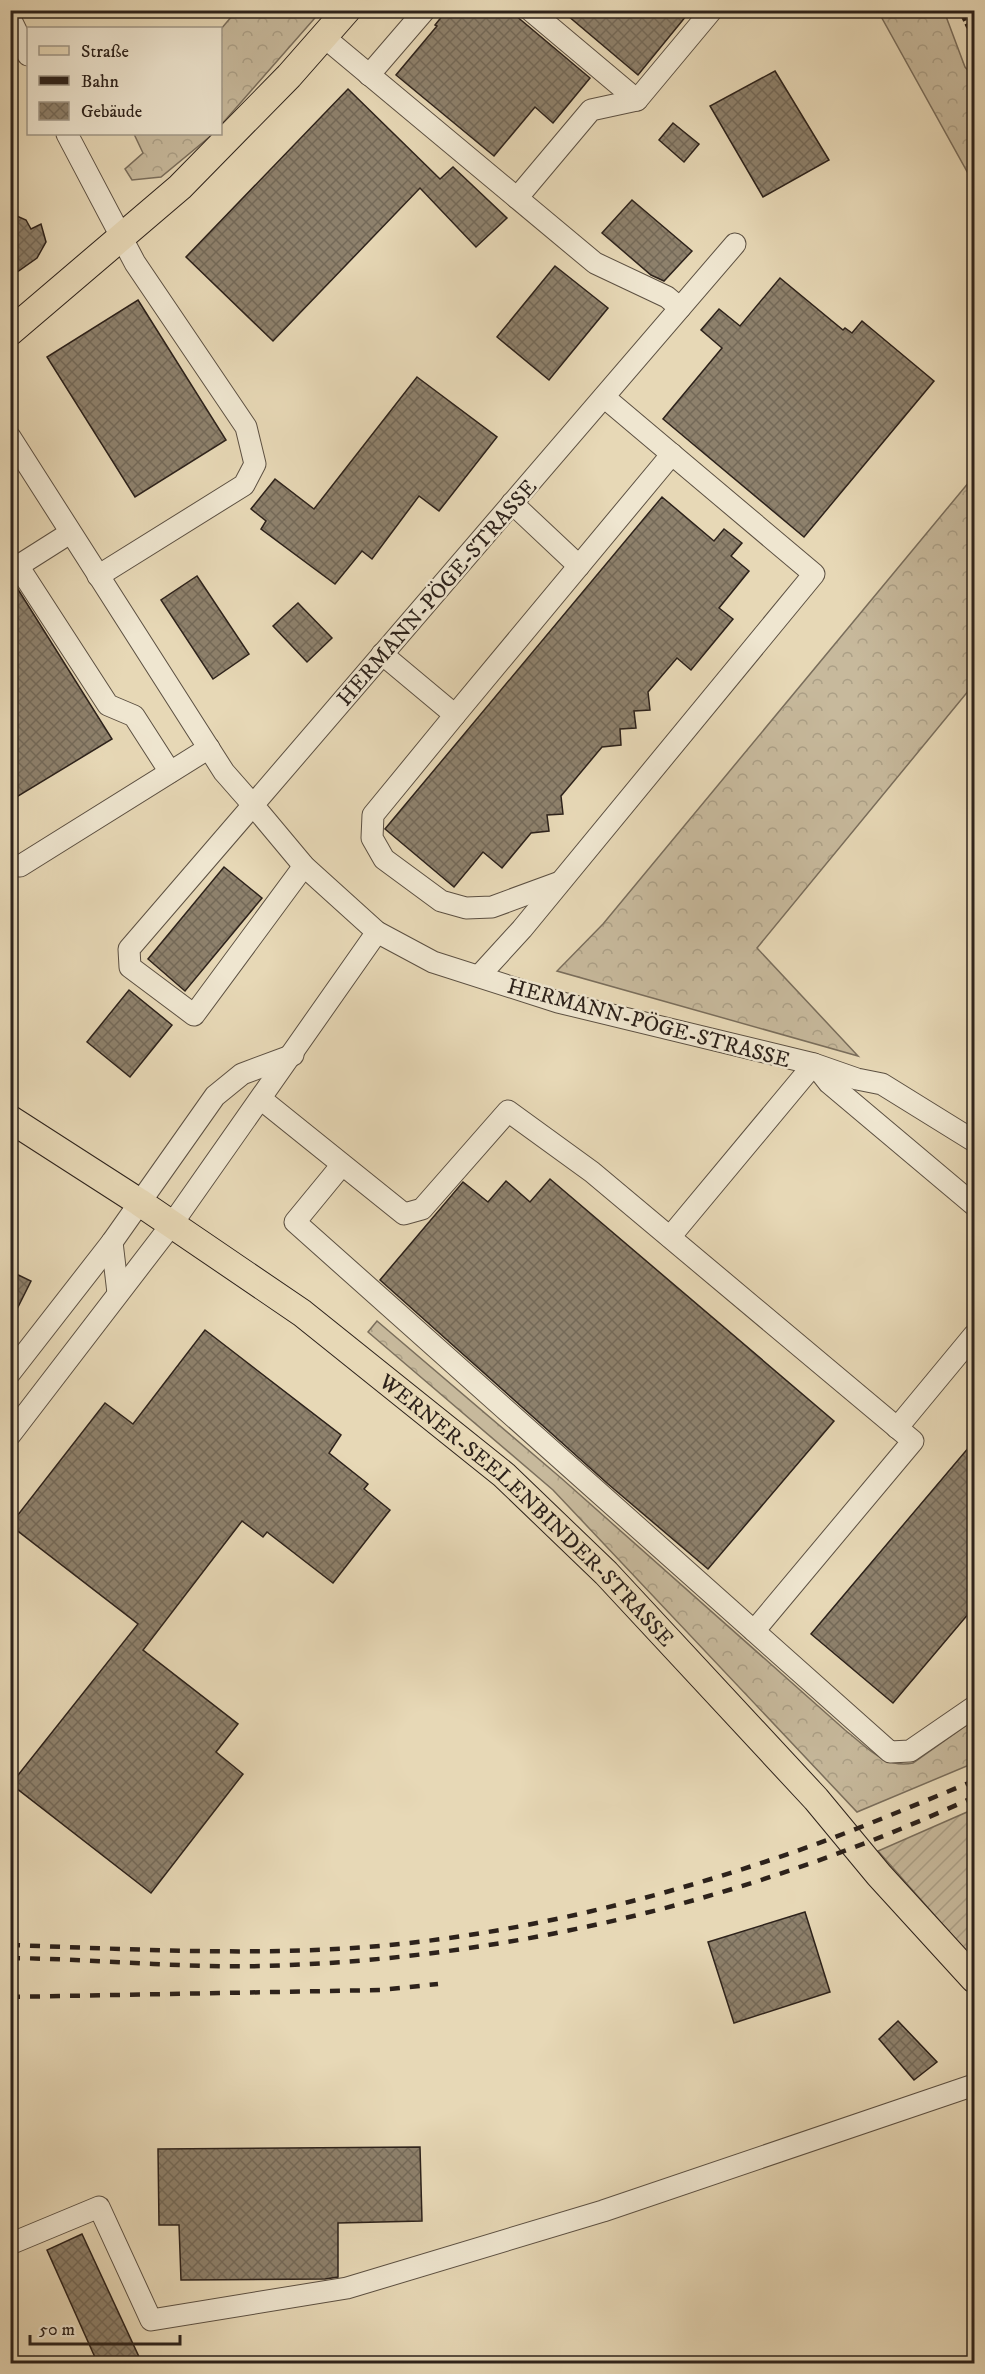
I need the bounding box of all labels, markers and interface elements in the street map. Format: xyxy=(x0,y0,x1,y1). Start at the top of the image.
legend xyxy=(27,27,222,135)
text: Straße xyxy=(81,41,129,63)
text: Bahn xyxy=(81,71,119,93)
text: Gebäude xyxy=(81,101,142,123)
street label: HERMANN-PÖGE-STRASSE xyxy=(331,474,543,712)
street label: HERMANN-PÖGE-STRASSE xyxy=(504,973,793,1074)
street label: WERNER-SEELENBINDER-STRASSE xyxy=(373,1368,679,1653)
scale bar xyxy=(30,2308,180,2346)
text: 50 m xyxy=(39,2319,75,2341)

